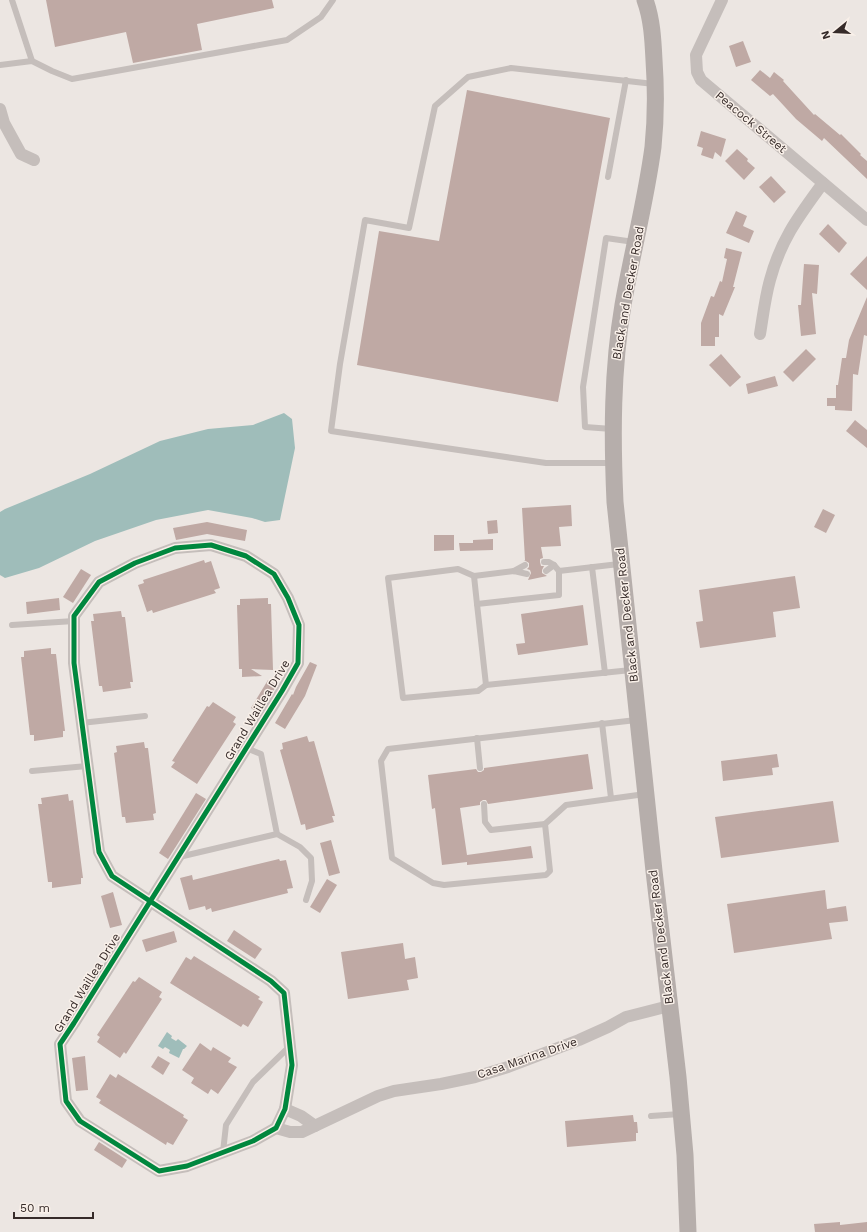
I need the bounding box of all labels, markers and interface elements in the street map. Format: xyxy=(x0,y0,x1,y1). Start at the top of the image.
north arrow xyxy=(815,12,855,52)
text: N xyxy=(819,29,833,41)
street label: Peacock Street xyxy=(713,88,789,156)
street label: Black and Decker Road xyxy=(609,225,647,361)
street label: Black and Decker Road xyxy=(613,547,641,683)
street label: Grand Waillea Drive xyxy=(221,657,293,763)
street label: Black and Decker Road xyxy=(646,869,676,1005)
street label: Grand Waillea Drive xyxy=(51,931,123,1035)
street label: Casa Marina Drive xyxy=(475,1034,579,1082)
scale bar xyxy=(14,1194,93,1220)
text: 50 m xyxy=(20,1201,50,1215)

